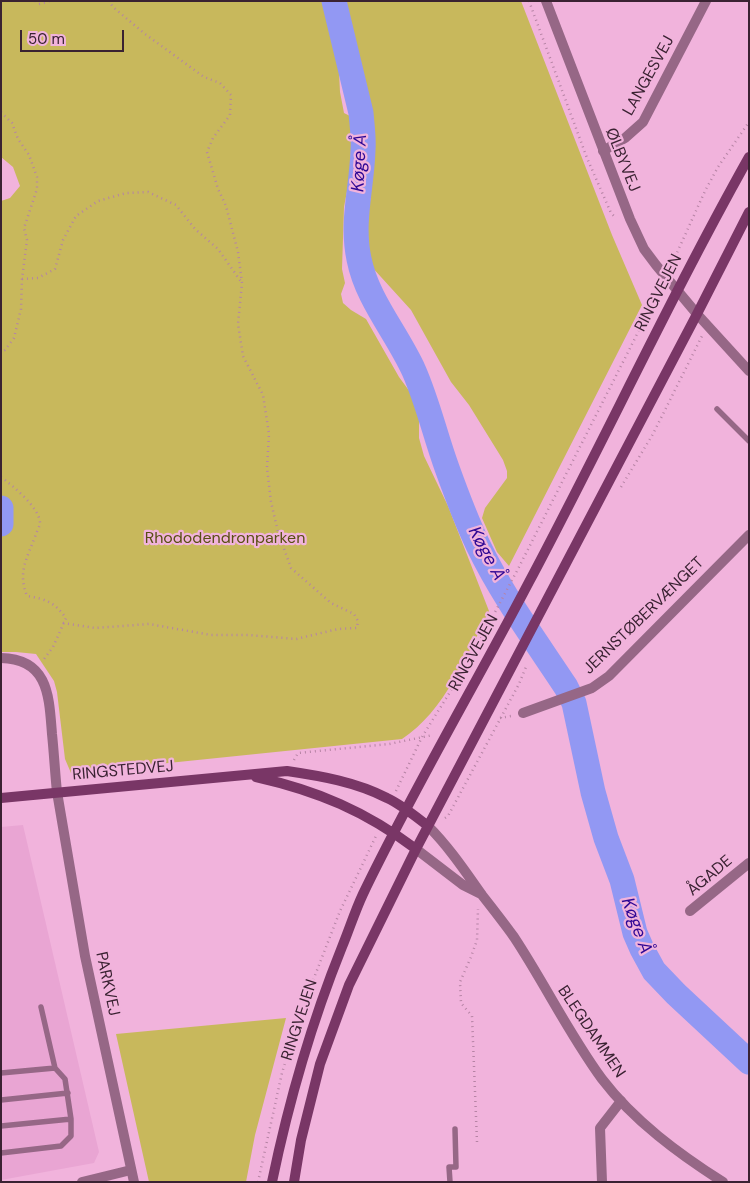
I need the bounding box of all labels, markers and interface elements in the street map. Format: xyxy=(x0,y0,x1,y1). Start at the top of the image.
scale bar xyxy=(22,20,126,52)
text: 50 m xyxy=(28,29,65,49)
street label: LANGESVEJ xyxy=(619,33,679,119)
street label: ØLBYVEJ xyxy=(601,125,643,195)
water label: Køge Å xyxy=(348,133,372,193)
street label: RINGVEJEN xyxy=(631,251,687,335)
water label: Køge Å xyxy=(463,523,509,585)
park label: Rhododendronparken xyxy=(145,529,305,549)
street label: JERNSTØBERVÆNGET xyxy=(580,553,708,679)
street label: RINGVEJEN xyxy=(445,611,503,695)
street label: RINGSTEDVEJ xyxy=(71,757,175,785)
street label: ÅGADE xyxy=(684,852,736,900)
water label: Køge Å xyxy=(616,895,656,957)
street label: PARKVEJ xyxy=(91,950,123,1018)
street label: RINGVEJEN xyxy=(278,977,322,1063)
street label: BLEGDAMMEN xyxy=(553,982,629,1082)

